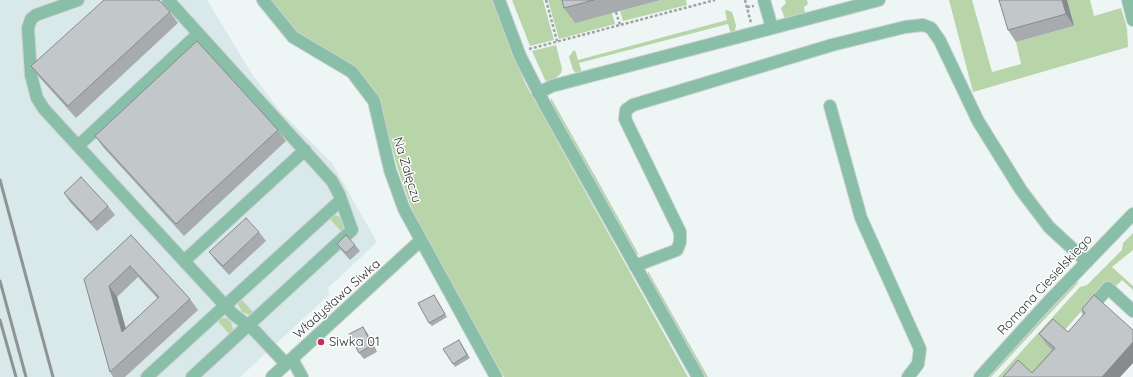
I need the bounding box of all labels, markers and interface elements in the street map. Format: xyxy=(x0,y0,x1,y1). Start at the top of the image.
street label: Na Załęczu xyxy=(390,135,424,205)
street label: Romana Ciesielskiego xyxy=(994,231,1096,339)
street label: Władysława Siwka xyxy=(290,256,384,342)
place label: Siwka 01 xyxy=(329,334,380,350)
marker: Siwka 01 xyxy=(316,337,326,347)

